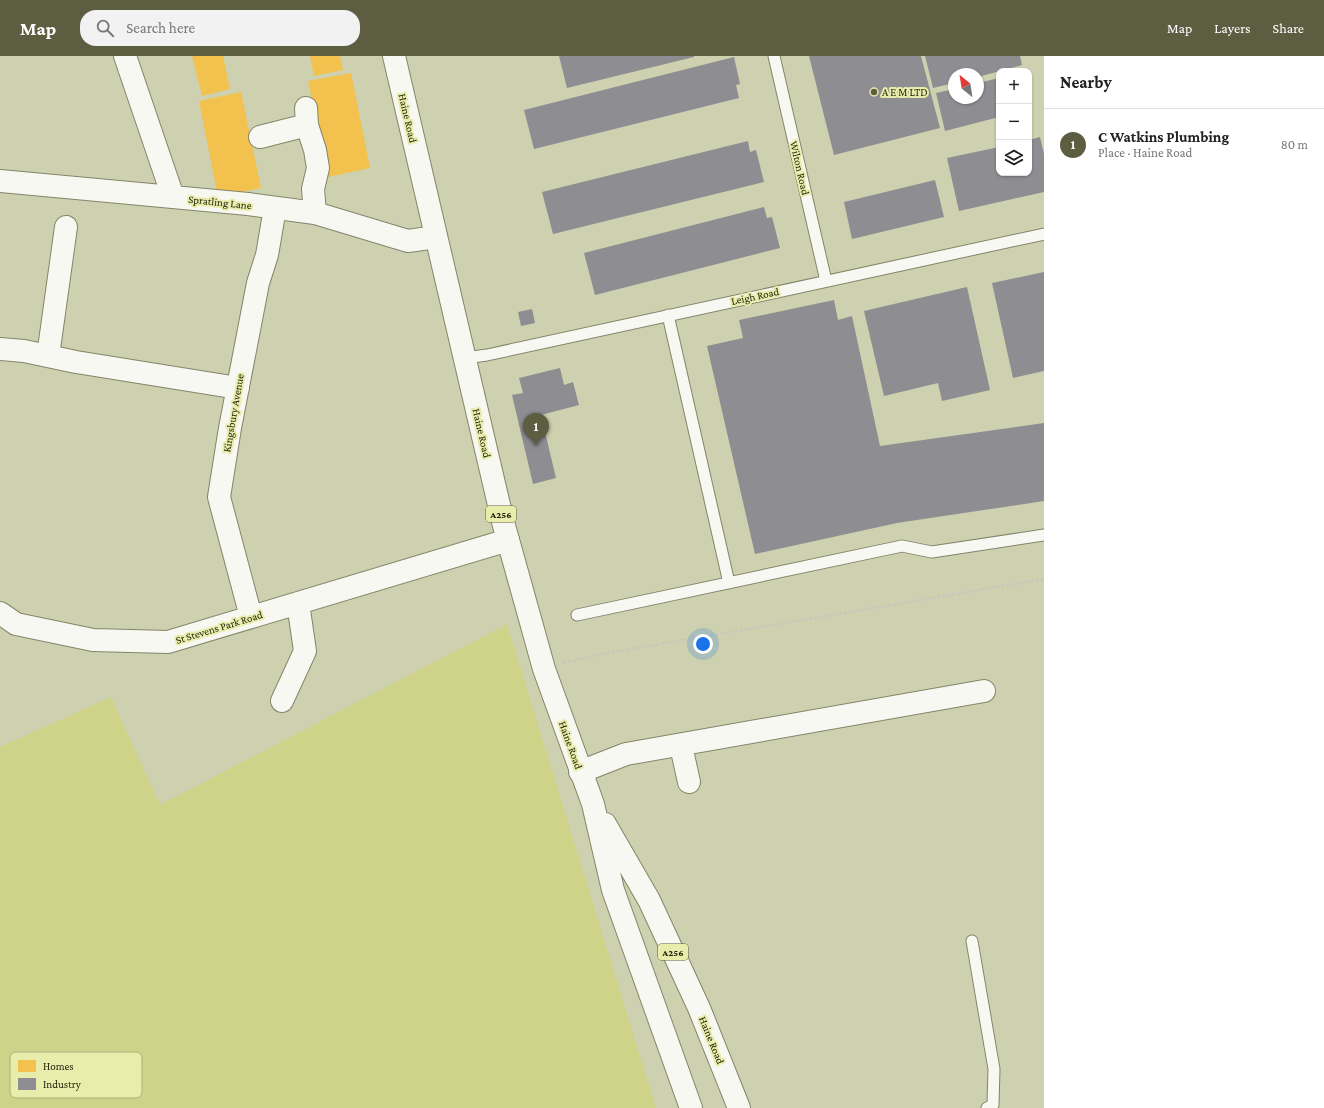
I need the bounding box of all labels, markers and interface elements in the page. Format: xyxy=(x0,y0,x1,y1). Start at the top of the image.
search box xyxy=(80,10,360,46)
icon: search xyxy=(94,17,116,39)
text: Map xyxy=(20,18,56,39)
text: Search here xyxy=(126,20,195,36)
text: Map xyxy=(1167,20,1192,36)
text: Layers xyxy=(1214,20,1251,36)
text: Share xyxy=(1273,20,1304,36)
north arrow xyxy=(948,68,984,104)
map controls xyxy=(996,68,1032,176)
button: + xyxy=(996,68,1032,104)
text: Nearby xyxy=(1060,73,1112,92)
place label: A E M LTD xyxy=(882,86,928,98)
marker: A E M LTD xyxy=(869,87,879,97)
street label: Haine Road xyxy=(396,92,420,144)
button: − xyxy=(996,104,1032,140)
text: C Watkins Plumbing xyxy=(1098,129,1229,145)
text: 1 xyxy=(1071,137,1075,152)
text: 80 m xyxy=(1281,137,1308,152)
street label: Wilton Road xyxy=(788,140,812,196)
button: layers xyxy=(996,140,1032,176)
text: Place · Haine Road xyxy=(1098,145,1192,160)
street label: Spratling Lane xyxy=(188,193,252,212)
street label: Leigh Road xyxy=(730,285,781,308)
street label: Kingsbury Avenue xyxy=(220,373,247,453)
street label: Haine Road xyxy=(470,407,494,459)
pin: 1 xyxy=(523,413,549,446)
road number: A256 xyxy=(486,506,516,522)
street label: St Stevens Park Road xyxy=(174,608,264,646)
your location xyxy=(693,634,713,654)
street label: Haine Road xyxy=(557,719,585,771)
road number: A256 xyxy=(658,944,688,960)
street label: Haine Road xyxy=(697,1014,727,1066)
legend xyxy=(10,1052,142,1098)
text: Homes xyxy=(43,1060,74,1072)
text: Industry xyxy=(43,1078,82,1091)

